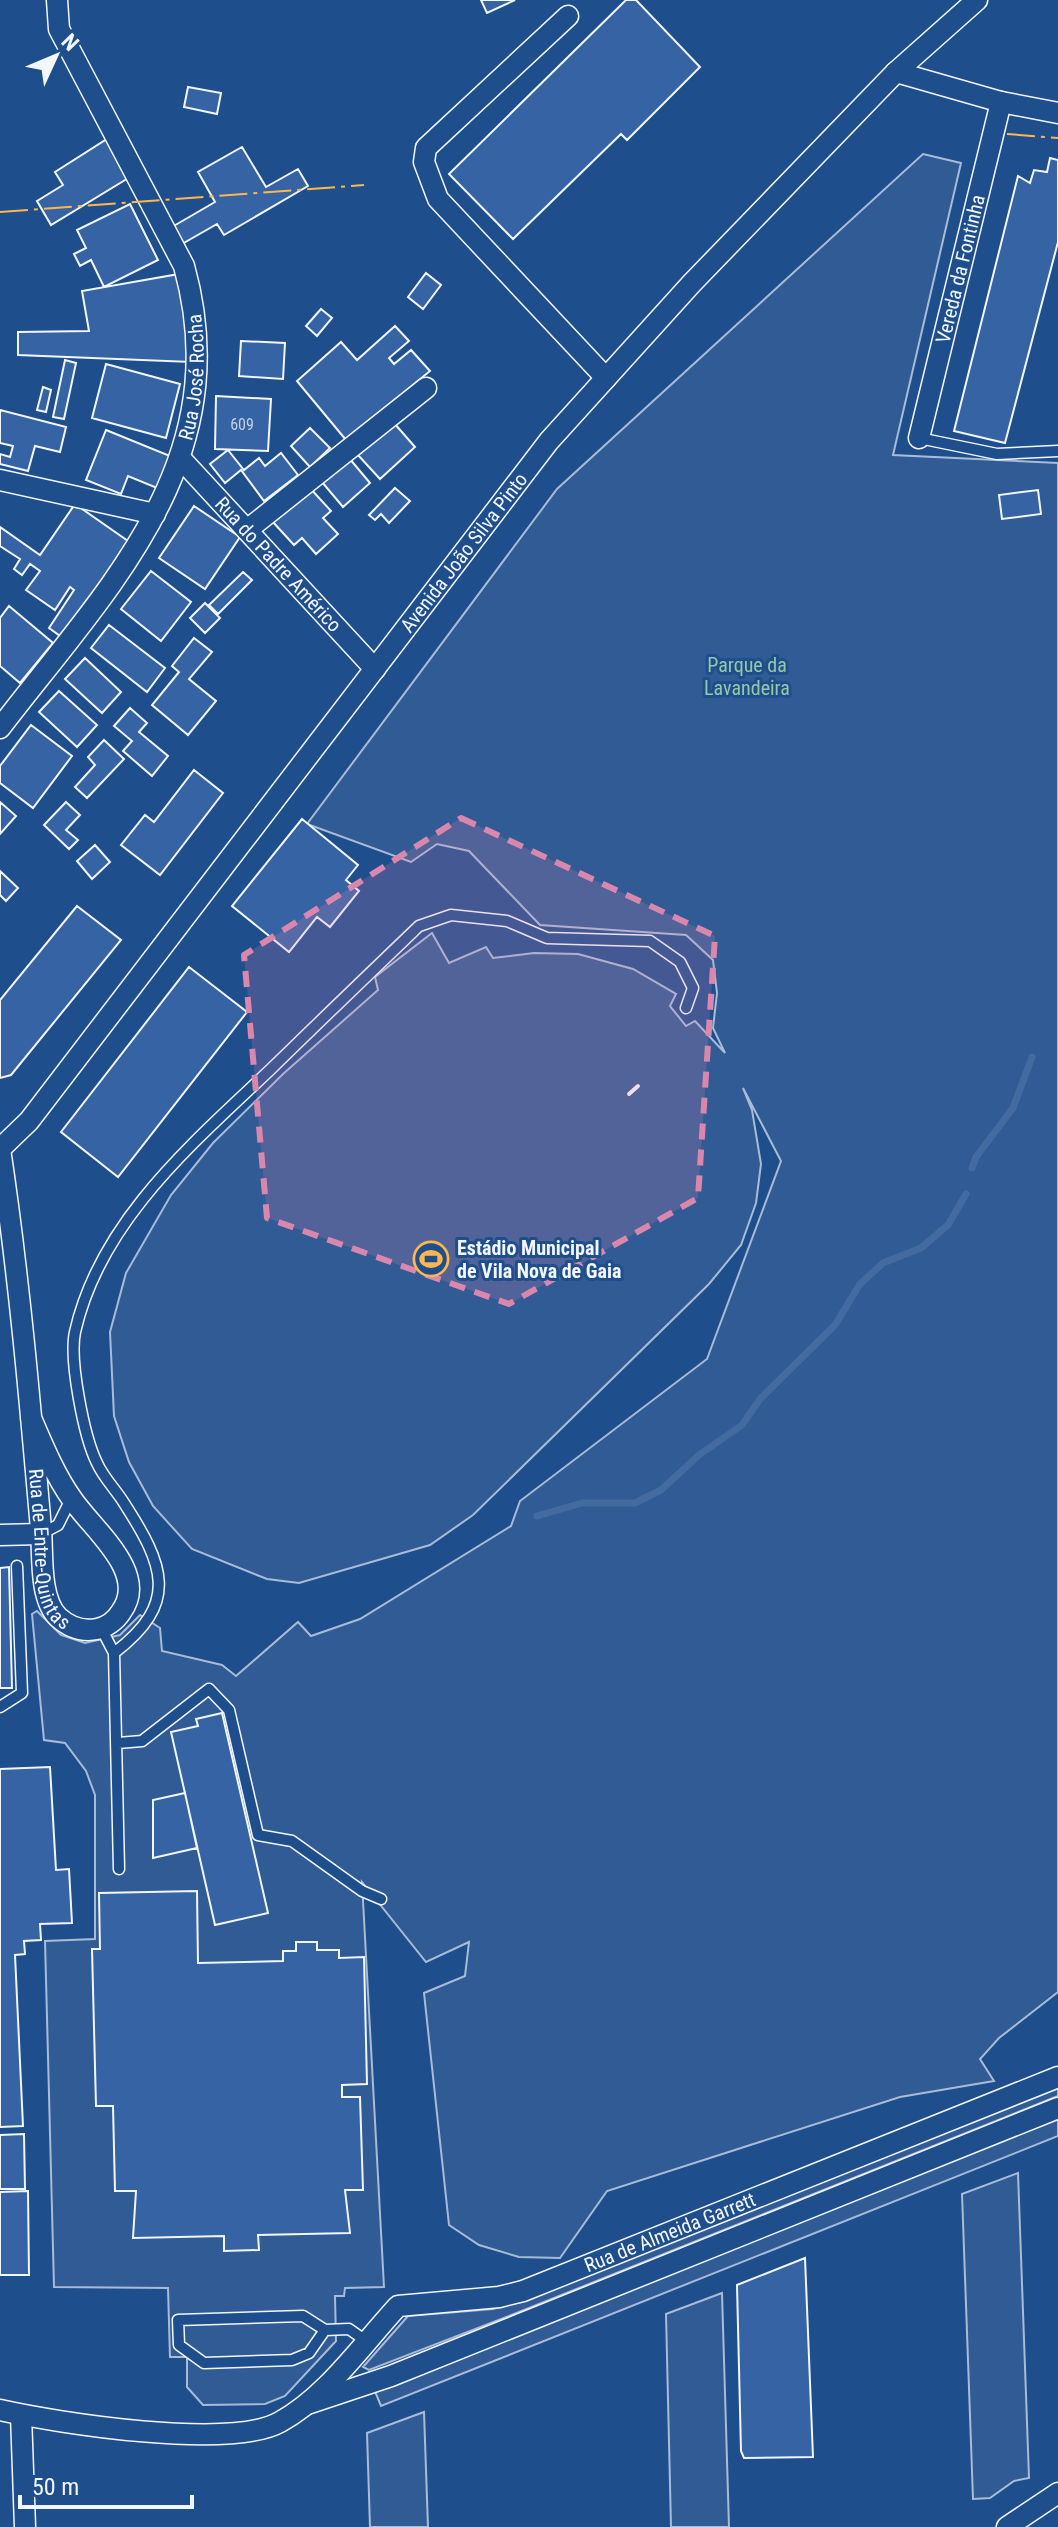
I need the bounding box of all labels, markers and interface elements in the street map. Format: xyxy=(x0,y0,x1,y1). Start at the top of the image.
north arrow xyxy=(16,16,96,96)
text: N xyxy=(56,29,84,56)
street label: Vereda da Fontinha xyxy=(931,192,990,346)
street label: Rua José Rocha xyxy=(173,313,209,443)
house number: 609 xyxy=(230,415,254,434)
street label: Avenida João Silva Pinto xyxy=(395,468,532,637)
street label: Rua do Padre Américo xyxy=(210,492,347,637)
park label: Parque da Lavandeira xyxy=(704,653,790,700)
place label: Estádio Municipal de Vila Nova de Gaia xyxy=(457,1236,621,1283)
sports icon: Estádio Municipal de Vila Nova de Gaia xyxy=(412,1240,450,1278)
street label: Rua de Entre-Quintas xyxy=(24,1467,75,1635)
street label: Rua de Almeida Garrett xyxy=(581,2187,759,2277)
scale bar xyxy=(20,2459,192,2509)
text: 50 m xyxy=(32,2473,79,2501)

